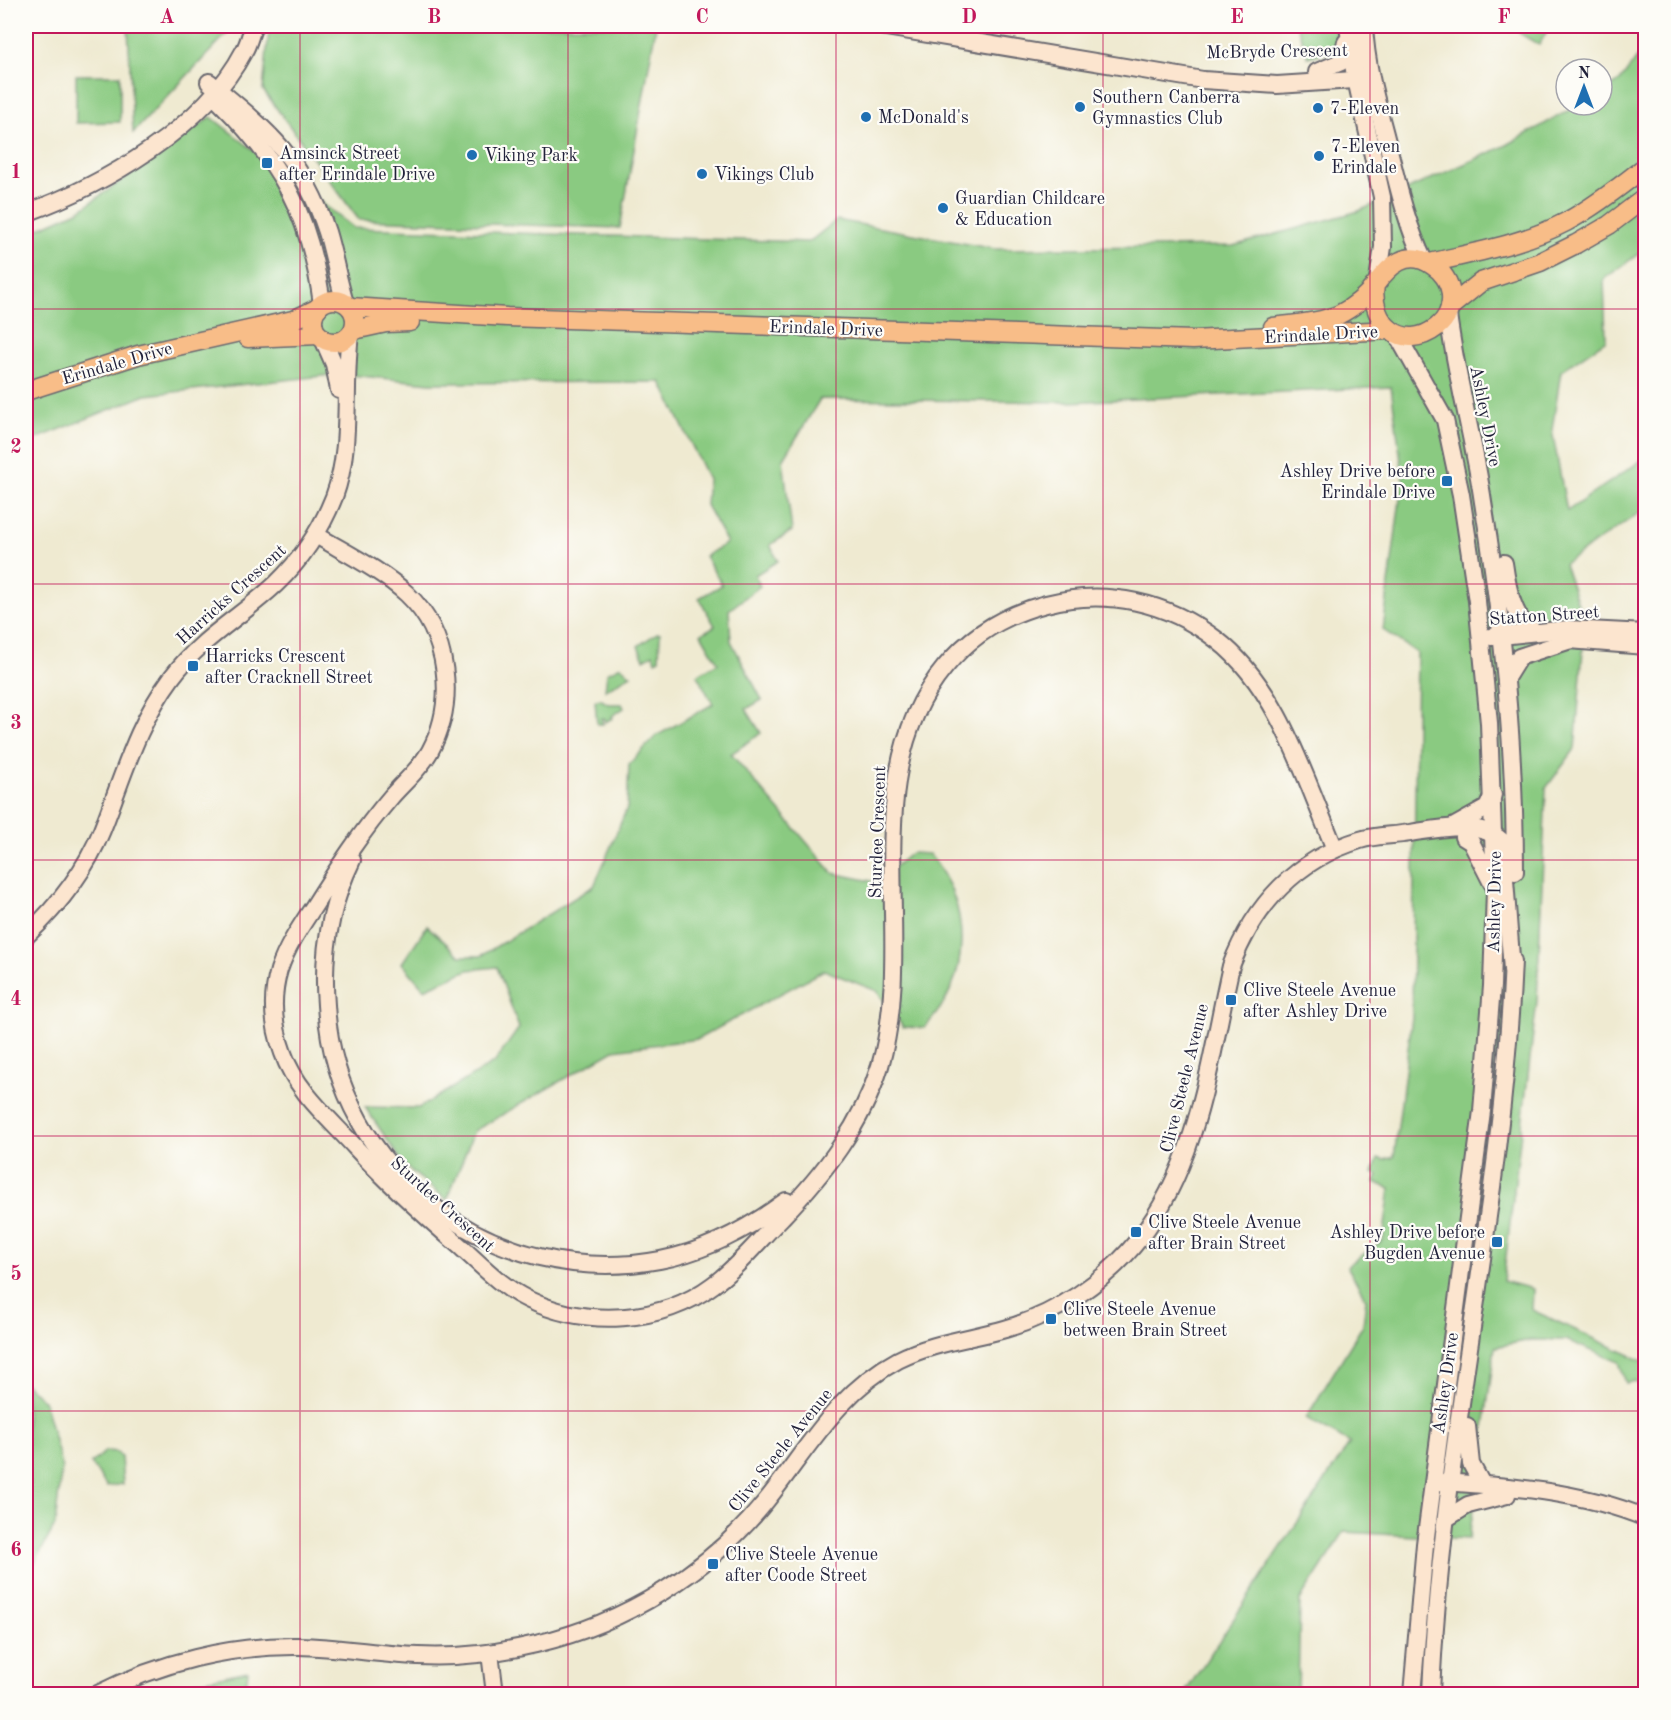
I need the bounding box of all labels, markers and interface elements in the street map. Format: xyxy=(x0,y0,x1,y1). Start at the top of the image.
text: A xyxy=(159,8,175,28)
text: B xyxy=(427,8,441,28)
text: C xyxy=(695,8,709,28)
text: D xyxy=(961,8,977,28)
text: E xyxy=(1230,8,1244,28)
text: F xyxy=(1497,8,1511,28)
street label: McBryde Crescent xyxy=(1206,42,1348,62)
north arrow xyxy=(1554,57,1614,117)
text: N xyxy=(1578,66,1591,82)
place label: Southern Canberra Gymnastics Club xyxy=(1092,89,1240,128)
marker: Southern Canberra Gymnastics Club xyxy=(1073,100,1087,114)
place label: 7-Eleven xyxy=(1330,100,1400,118)
marker: 7-Eleven xyxy=(1311,101,1325,115)
place label: McDonald's xyxy=(878,109,969,127)
marker: McDonald's xyxy=(859,110,873,124)
place label: 7-Eleven Erindale xyxy=(1331,138,1401,177)
place label: Amsinck Street after Erindale Drive xyxy=(279,145,435,184)
place label: Viking Park xyxy=(484,147,578,165)
marker: Viking Park xyxy=(465,148,479,162)
marker: 7-Eleven Erindale xyxy=(1312,149,1326,163)
marker: Amsinck Street after Erindale Drive xyxy=(260,156,274,170)
text: 1 xyxy=(10,163,22,183)
place label: Vikings Club xyxy=(714,166,814,184)
marker: Vikings Club xyxy=(695,167,709,181)
place label: Guardian Childcare & Education xyxy=(955,190,1105,229)
marker: Guardian Childcare & Education xyxy=(936,201,950,215)
street label: Erindale Drive xyxy=(769,318,883,340)
street label: Erindale Drive xyxy=(1264,323,1378,347)
street label: Erindale Drive xyxy=(60,340,175,388)
street label: Ashley Drive xyxy=(1466,364,1504,468)
text: 2 xyxy=(10,438,22,458)
place label: Ashley Drive before Erindale Drive xyxy=(1280,463,1435,502)
marker: Ashley Drive before Erindale Drive xyxy=(1440,474,1454,488)
street label: Harricks Crescent xyxy=(173,541,290,648)
street label: Statton Street xyxy=(1488,603,1600,629)
place label: Harricks Crescent after Cracknell Street xyxy=(205,648,373,687)
marker: Harricks Crescent after Cracknell Street xyxy=(186,659,200,673)
text: 3 xyxy=(10,714,22,734)
street label: Sturdee Crescent xyxy=(867,765,889,899)
street label: Ashley Drive xyxy=(1485,851,1505,953)
place label: Clive Steele Avenue after Ashley Drive xyxy=(1243,982,1396,1021)
text: 4 xyxy=(10,990,22,1010)
marker: Clive Steele Avenue after Ashley Drive xyxy=(1224,993,1238,1007)
street label: Clive Steele Avenue xyxy=(1158,1002,1212,1155)
street label: Sturdee Crescent xyxy=(387,1154,498,1256)
place label: Clive Steele Avenue after Brain Street xyxy=(1148,1214,1301,1253)
place label: Ashley Drive before Bugden Avenue xyxy=(1330,1224,1485,1263)
marker: Clive Steele Avenue after Brain Street xyxy=(1129,1225,1143,1239)
marker: Ashley Drive before Bugden Avenue xyxy=(1490,1235,1504,1249)
text: 5 xyxy=(10,1264,22,1285)
place label: Clive Steele Avenue between Brain Street xyxy=(1063,1301,1227,1340)
marker: Clive Steele Avenue between Brain Street xyxy=(1044,1312,1058,1326)
street label: Ashley Drive xyxy=(1430,1331,1462,1435)
street label: Clive Steele Avenue xyxy=(726,1385,836,1516)
text: 6 xyxy=(10,1541,22,1561)
place label: Clive Steele Avenue after Coode Street xyxy=(725,1546,878,1585)
marker: Clive Steele Avenue after Coode Street xyxy=(706,1557,720,1571)

